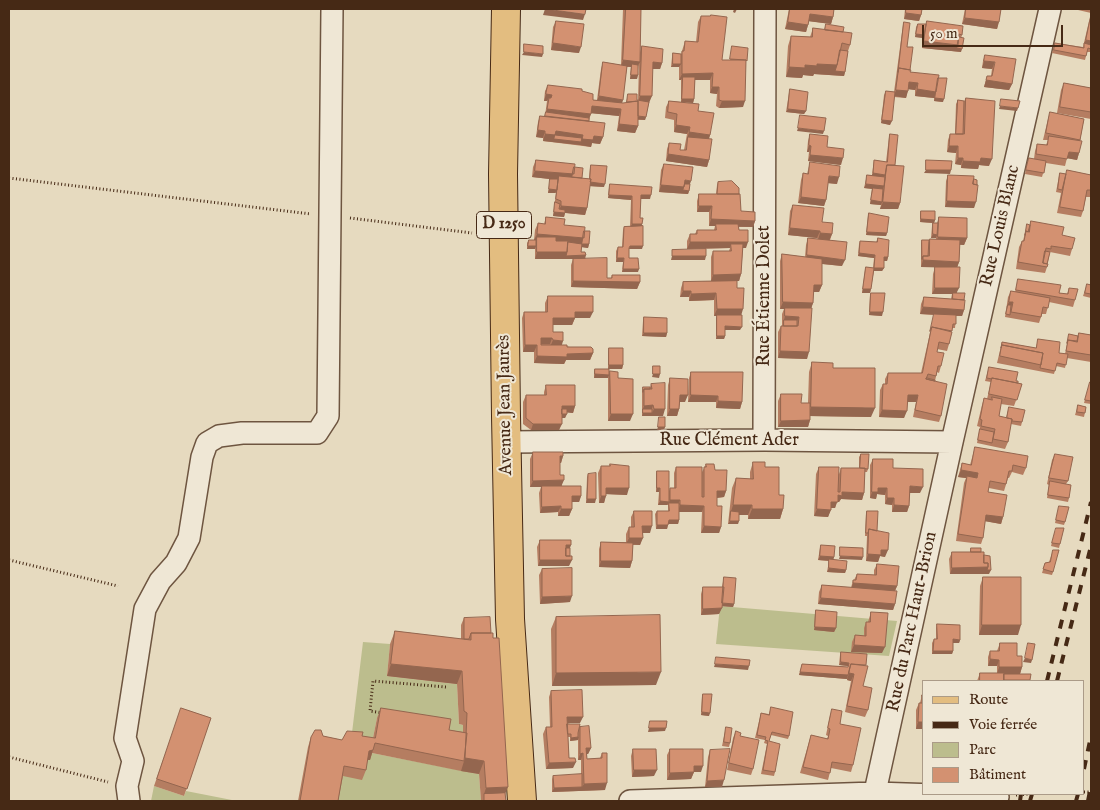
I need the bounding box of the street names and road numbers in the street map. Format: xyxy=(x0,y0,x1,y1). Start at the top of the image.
street label: Rue Louis Blanc xyxy=(977,163,1025,289)
road number: D 1250 xyxy=(476,212,532,238)
street label: Rue Étienne Dolet xyxy=(754,225,776,367)
street label: Avenue Jean Jaurès xyxy=(494,335,518,475)
street label: Rue Clément Ader xyxy=(659,430,799,452)
street label: Rue du Parc Haut-Brion xyxy=(883,530,943,714)

